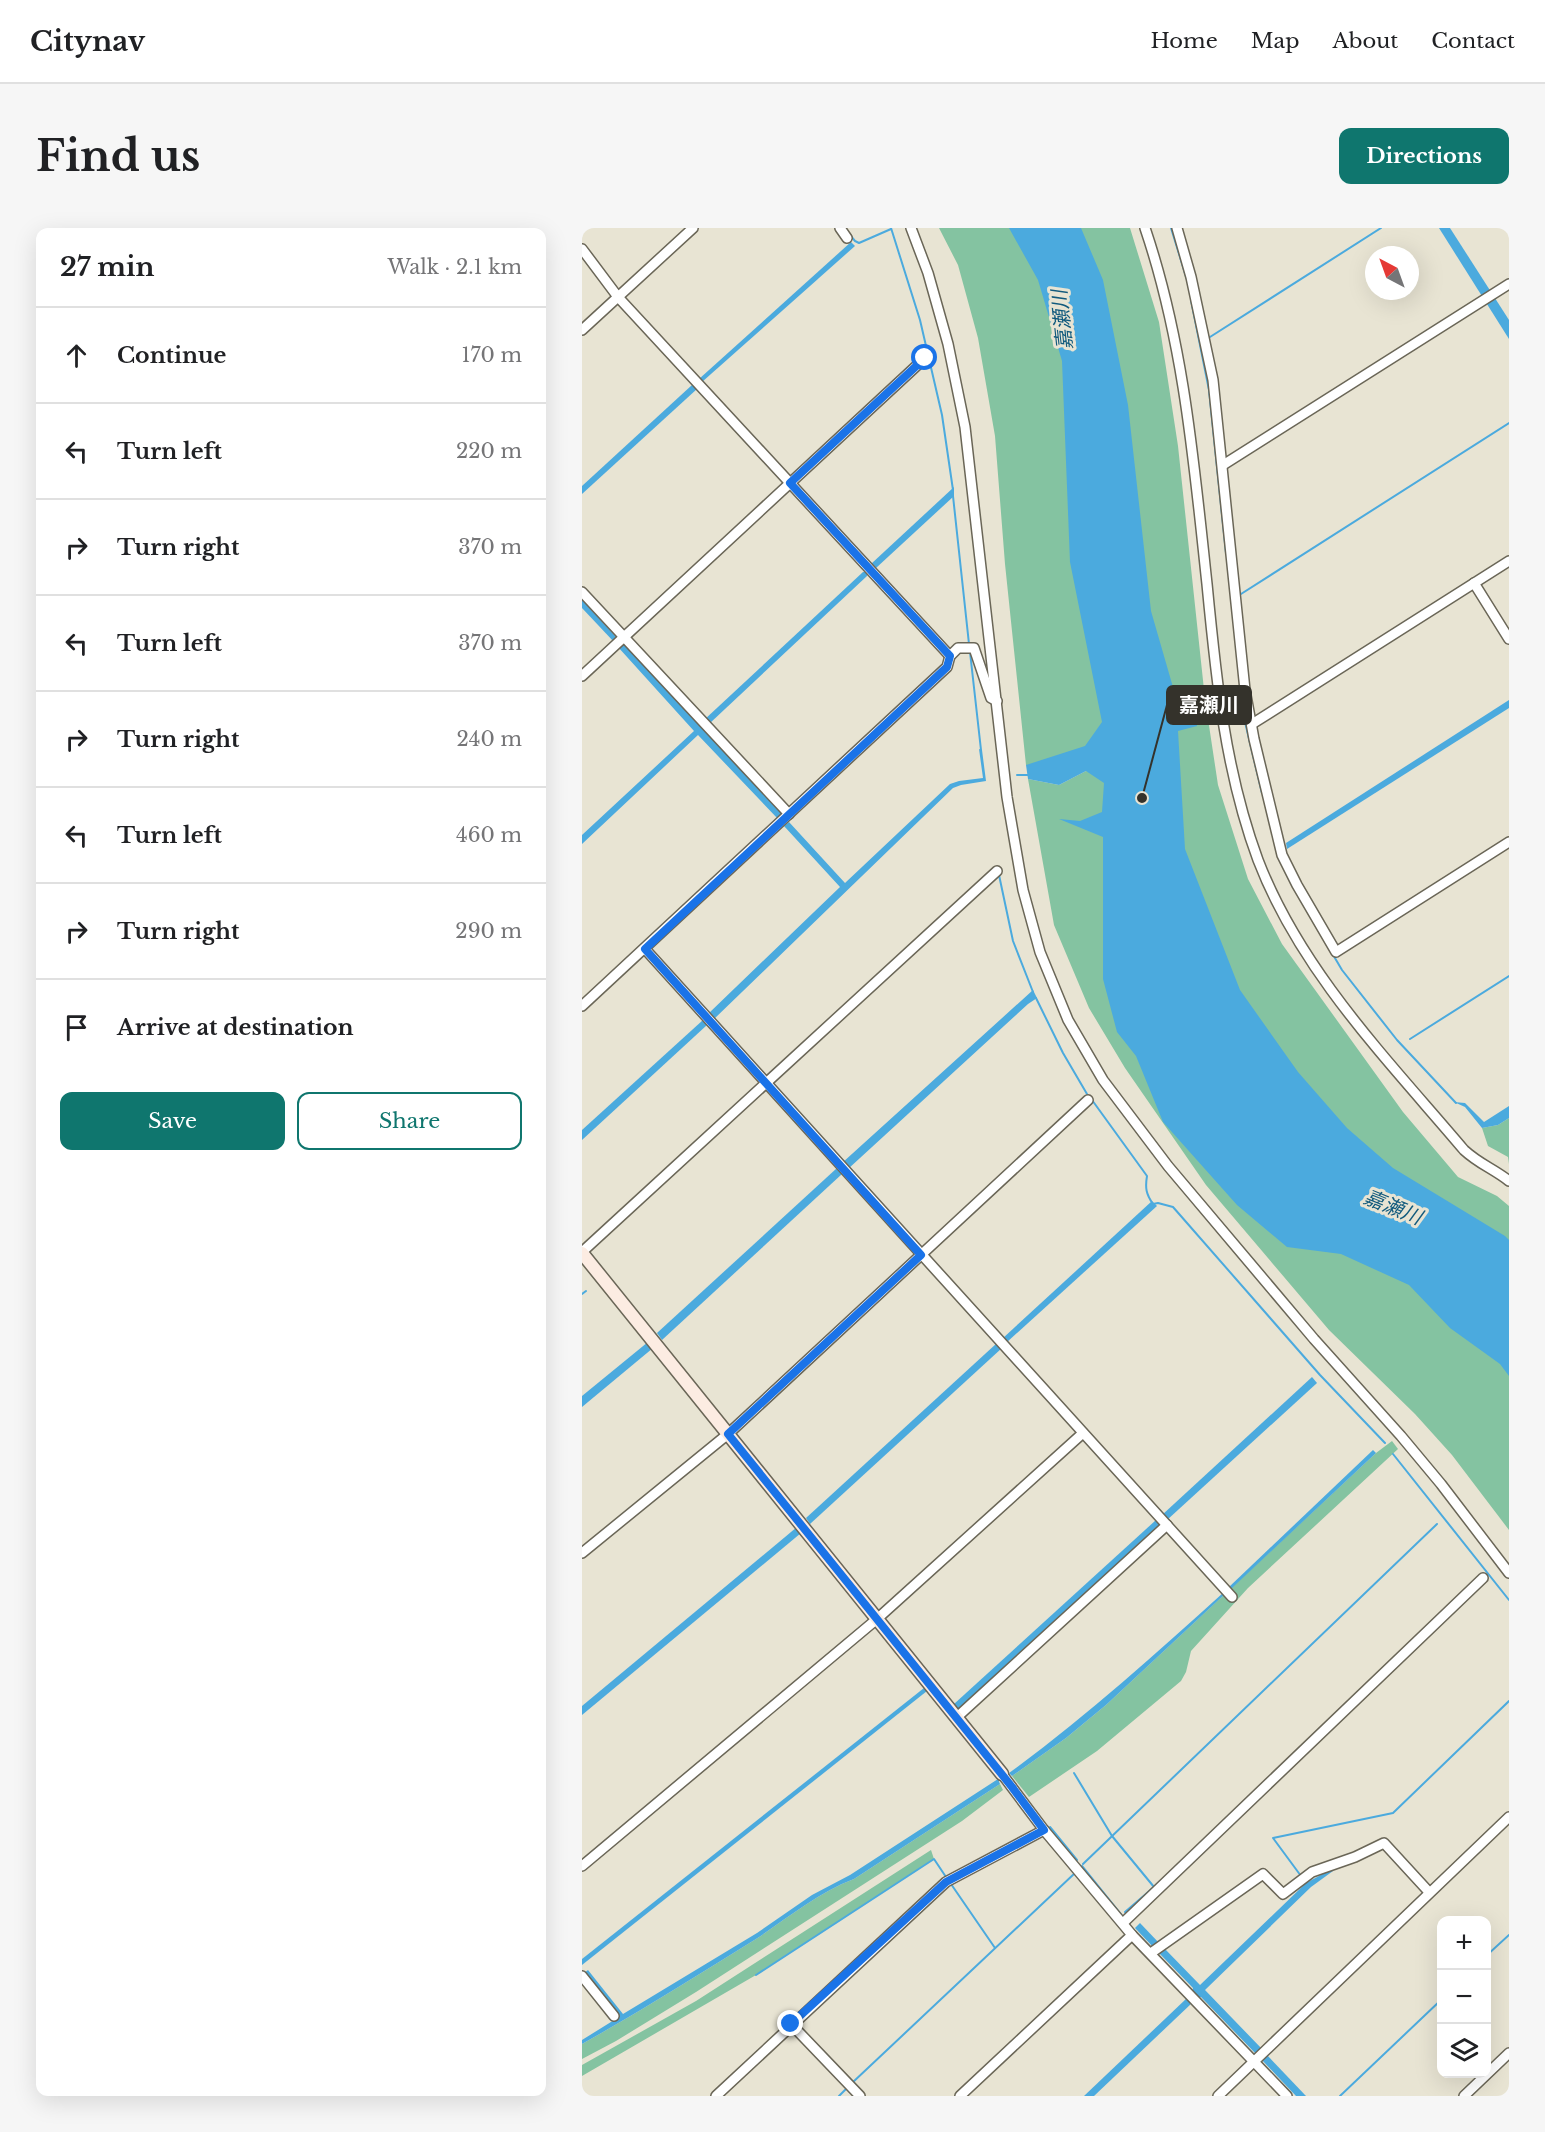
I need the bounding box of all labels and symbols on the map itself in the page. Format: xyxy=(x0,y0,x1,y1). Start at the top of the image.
north arrow xyxy=(1365,246,1419,300)
water label: 嘉瀬川 xyxy=(1047,287,1077,351)
route start xyxy=(911,344,937,370)
callout: 嘉瀬川 xyxy=(1167,686,1251,724)
text: 嘉瀬川 xyxy=(1179,693,1239,717)
water label: 嘉瀬川 xyxy=(1361,1185,1427,1230)
route end xyxy=(777,2010,803,2036)

